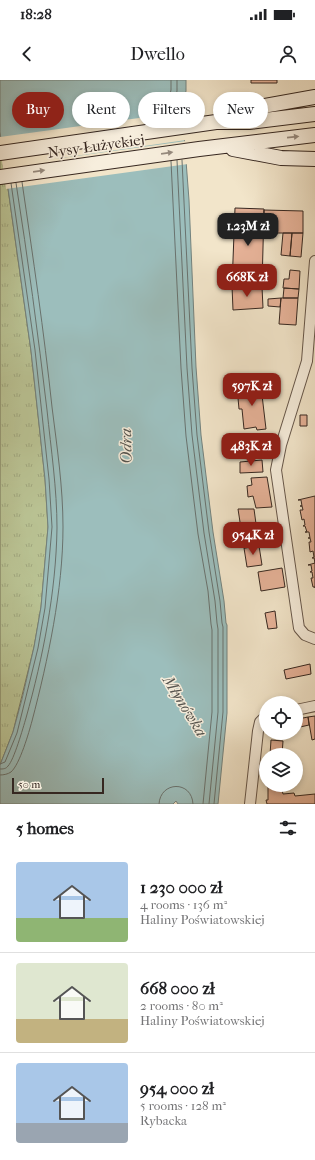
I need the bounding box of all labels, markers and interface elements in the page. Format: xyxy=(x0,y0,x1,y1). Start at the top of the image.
text: 18:28 xyxy=(20,5,52,23)
icon: back xyxy=(16,43,38,65)
icon: person xyxy=(277,43,299,65)
text: Dwello xyxy=(130,44,185,65)
chip: Buy xyxy=(12,92,64,128)
chip: Rent xyxy=(72,92,130,128)
chip: Filters xyxy=(138,92,205,128)
chip: New xyxy=(213,92,268,128)
street label: Nysy Łużyckiej xyxy=(47,130,145,162)
one-way arrow xyxy=(287,134,299,141)
one-way arrow xyxy=(161,150,173,156)
one-way arrow xyxy=(33,168,45,175)
pin: 1.23M zł xyxy=(207,213,289,247)
text: 1.23M zł xyxy=(226,218,270,233)
pin: 668K zł xyxy=(210,264,284,298)
text: 668K zł xyxy=(226,269,268,284)
pin: 597K zł xyxy=(215,373,289,407)
text: 597K zł xyxy=(232,378,272,393)
water label: Odra xyxy=(116,428,136,464)
pin: 483K zł xyxy=(214,433,288,467)
text: 483K zł xyxy=(230,438,272,453)
pin: 954K zł xyxy=(216,522,290,556)
text: 954K zł xyxy=(232,527,274,542)
water label: Młynówka xyxy=(158,671,211,740)
map controls xyxy=(259,696,303,792)
button: locate xyxy=(259,696,303,740)
button: layers xyxy=(259,748,303,792)
scale bar xyxy=(12,776,104,795)
text: 50 m xyxy=(18,778,40,791)
icon: filters xyxy=(277,817,299,839)
text: 5 homes xyxy=(16,818,74,838)
text: 1 230 000 zł xyxy=(140,877,222,897)
icon: home xyxy=(48,878,96,926)
text: 4 rooms · 136 m² xyxy=(140,897,227,912)
text: Haliny Poświatowskiej xyxy=(140,912,265,927)
text: 668 000 zł xyxy=(140,978,215,998)
icon: home xyxy=(48,979,96,1027)
text: 2 rooms · 80 m² xyxy=(140,998,223,1013)
text: Haliny Poświatowskiej xyxy=(140,1013,265,1028)
text: 954 000 zł xyxy=(140,1078,214,1098)
icon: home xyxy=(48,1079,96,1127)
text: 5 rooms · 128 m² xyxy=(140,1098,226,1113)
text: Rybacka xyxy=(140,1113,187,1128)

